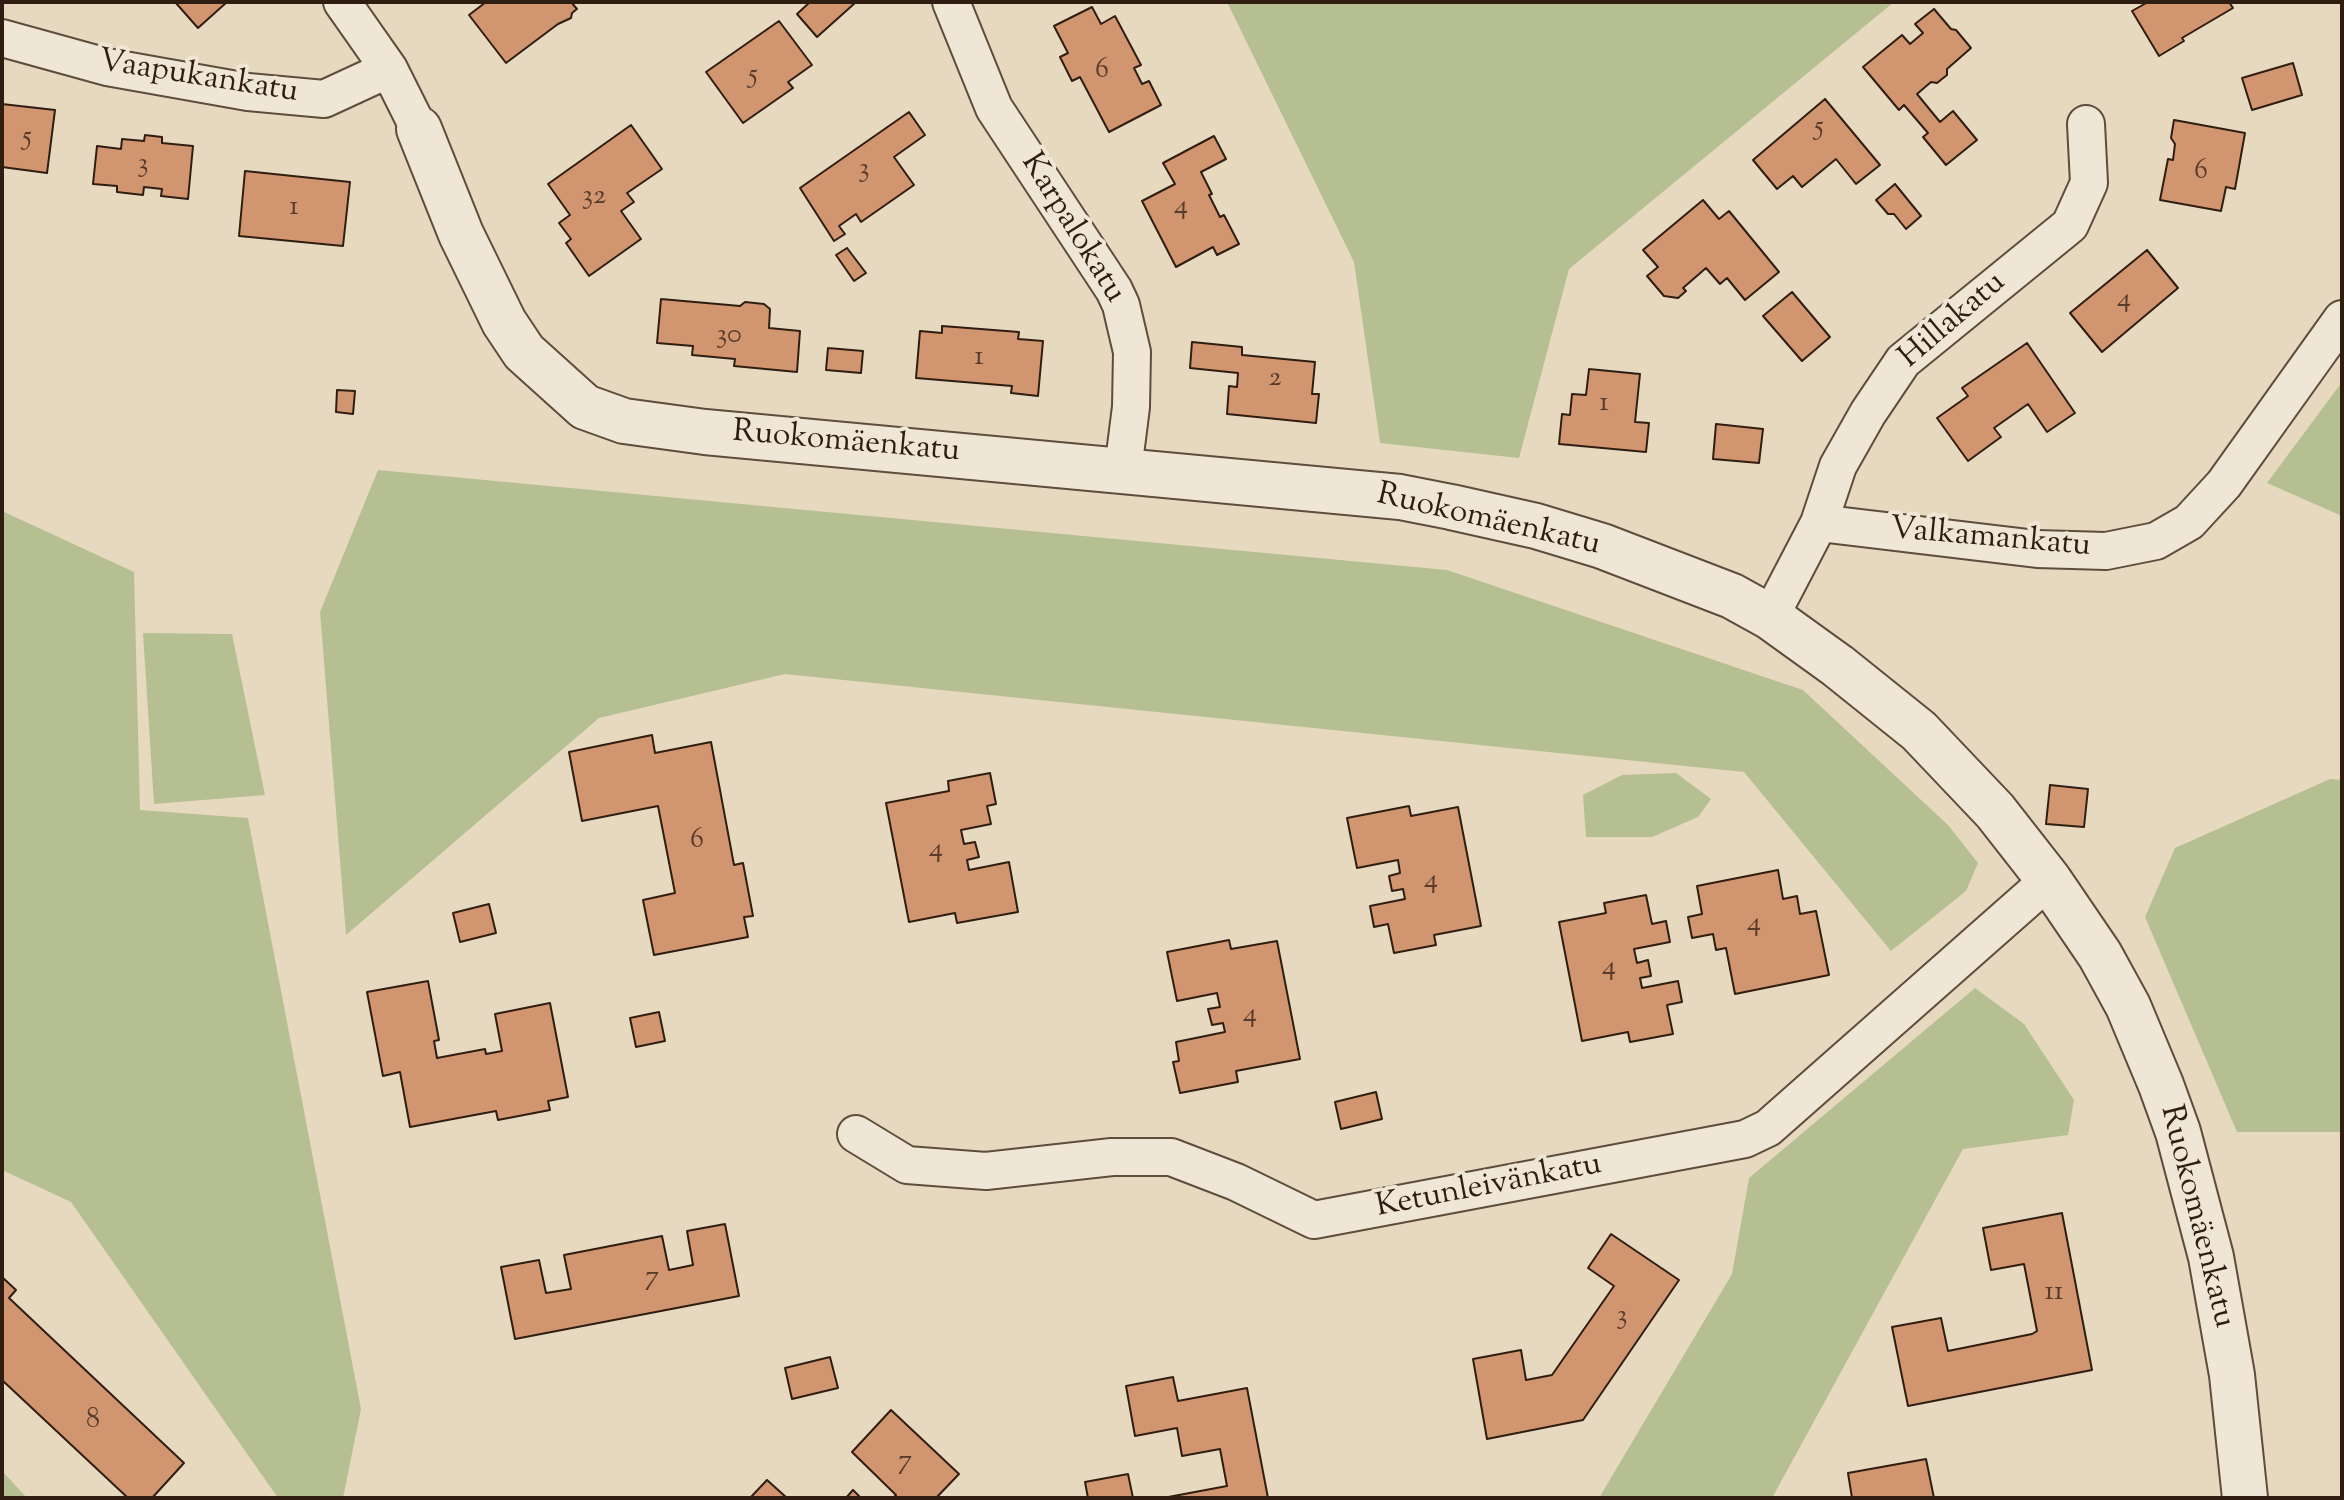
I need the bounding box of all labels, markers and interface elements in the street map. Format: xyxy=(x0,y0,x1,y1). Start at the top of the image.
street label: Vaapukankatu xyxy=(95,44,301,114)
house number: 6 xyxy=(1095,55,1109,89)
house number: 5 xyxy=(748,60,758,94)
house number: 5 xyxy=(1814,112,1824,146)
house number: 5 xyxy=(22,122,32,156)
street label: Karpalokatu xyxy=(1010,147,1132,311)
house number: 3 xyxy=(137,149,149,183)
house number: 3 xyxy=(858,154,870,188)
house number: 6 xyxy=(2194,156,2208,190)
house number: 32 xyxy=(582,181,606,215)
house number: 4 xyxy=(1174,191,1188,225)
house number: 1 xyxy=(289,192,299,226)
street label: Hillakatu xyxy=(1893,265,2015,379)
house number: 4 xyxy=(2117,284,2131,318)
house number: 30 xyxy=(716,320,742,354)
house number: 1 xyxy=(974,342,984,376)
house number: 2 xyxy=(1268,363,1282,397)
house number: 1 xyxy=(1599,388,1609,422)
street label: Ruokomäenkatu xyxy=(731,415,961,473)
street label: Ruokomäenkatu xyxy=(1373,478,1603,566)
street label: Valkamankatu xyxy=(1888,512,2092,568)
house number: 6 xyxy=(690,825,704,859)
house number: 4 xyxy=(929,834,943,868)
house number: 4 xyxy=(1424,865,1438,899)
house number: 4 xyxy=(1747,908,1761,942)
house number: 4 xyxy=(1602,952,1616,986)
house number: 4 xyxy=(1243,999,1257,1033)
street label: Ruokomäenkatu xyxy=(2149,1102,2241,1332)
street label: Ketunleivänkatu xyxy=(1373,1147,1605,1229)
house number: 7 xyxy=(645,1262,659,1296)
house number: 11 xyxy=(2044,1277,2064,1311)
house number: 3 xyxy=(1616,1301,1628,1335)
house number: 8 xyxy=(86,1405,100,1439)
house number: 7 xyxy=(898,1446,912,1480)

